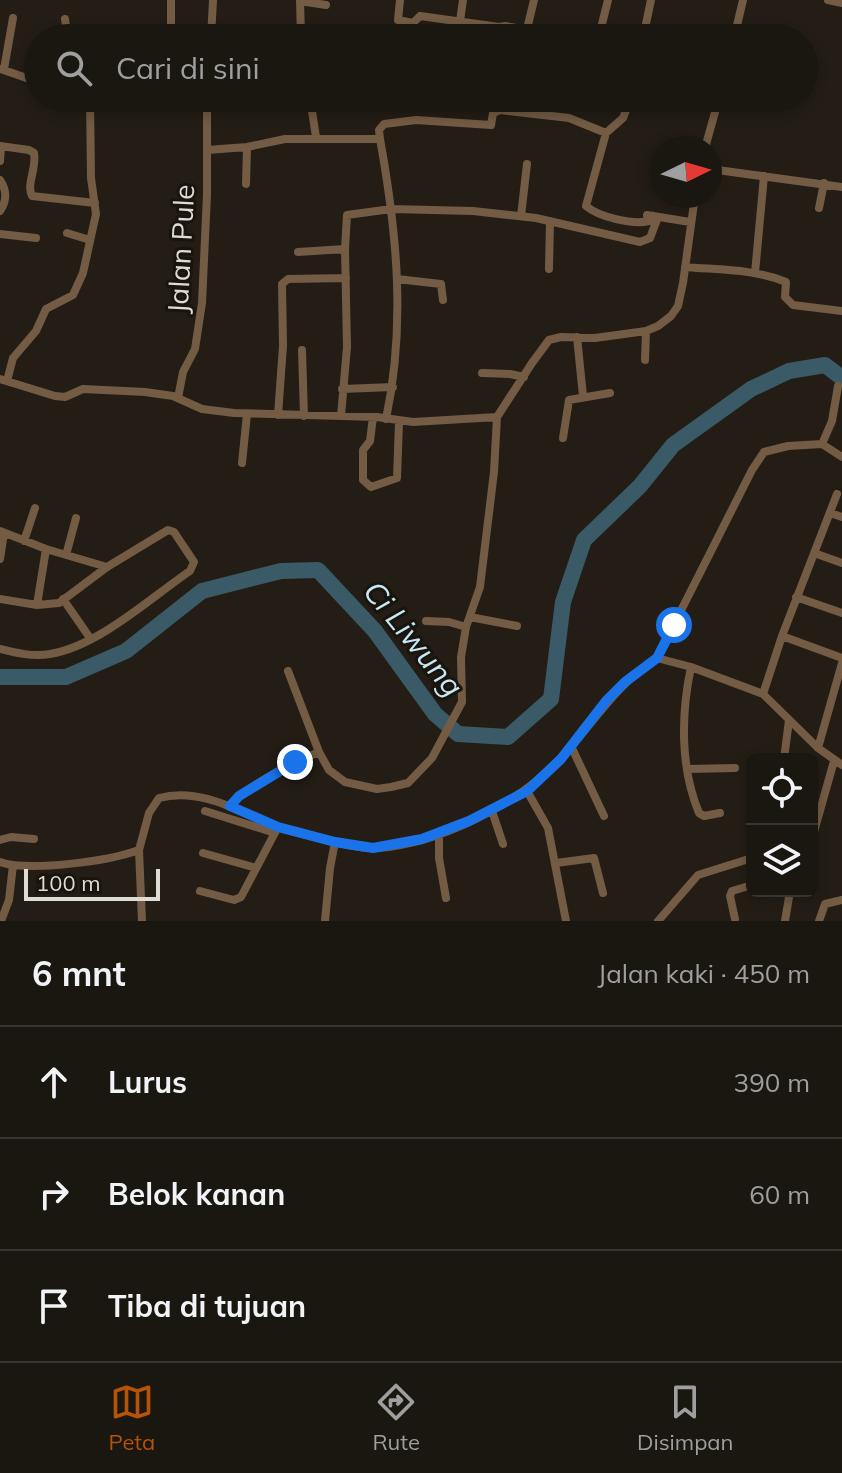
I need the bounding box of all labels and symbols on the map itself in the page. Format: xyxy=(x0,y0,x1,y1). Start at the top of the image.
north arrow xyxy=(650,136,722,208)
street label: Jalan Pule xyxy=(160,183,201,314)
water label: Ci Liwung xyxy=(356,573,472,704)
route start xyxy=(656,607,692,643)
route end xyxy=(277,744,313,780)
scale bar xyxy=(24,865,160,901)

